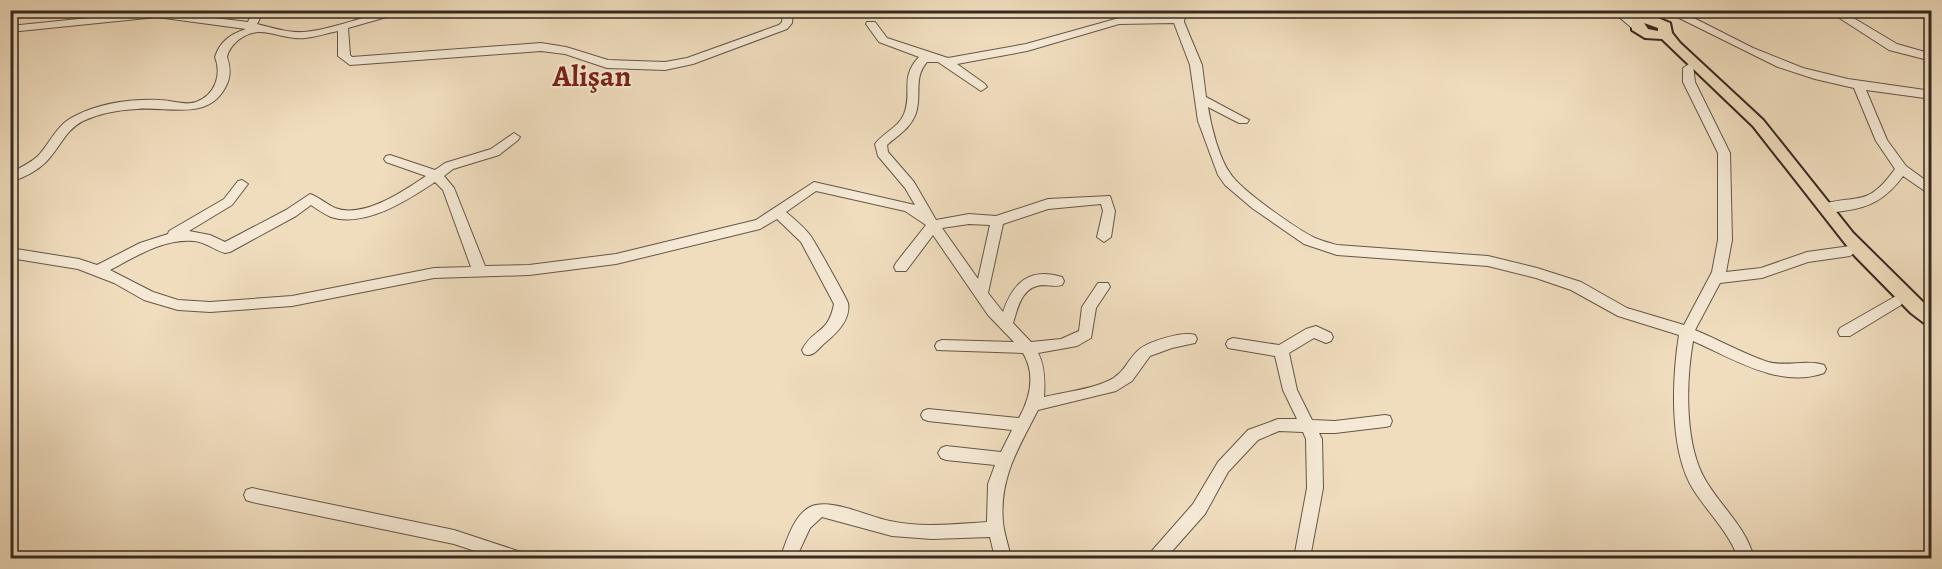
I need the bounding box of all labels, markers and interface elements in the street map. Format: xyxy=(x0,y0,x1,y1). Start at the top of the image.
district label: Alişan xyxy=(552,56,632,96)

